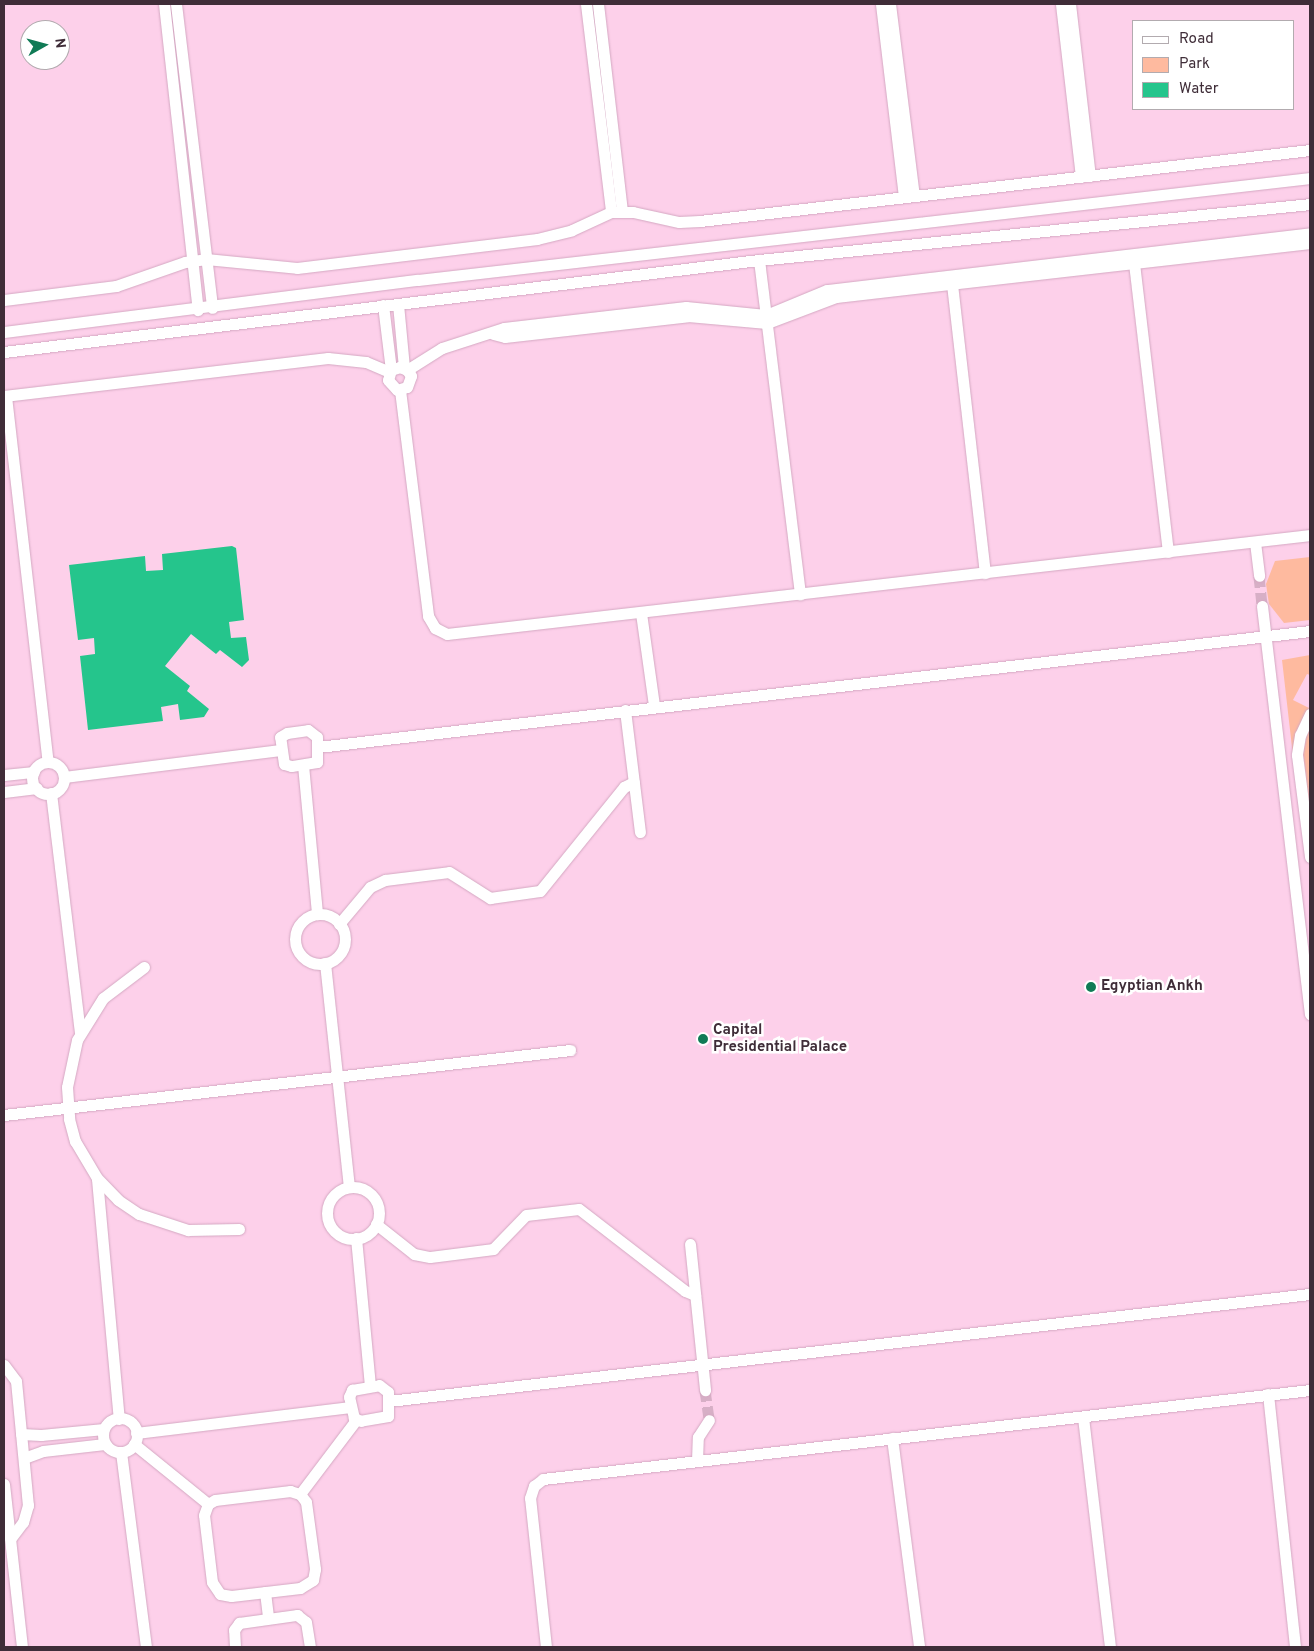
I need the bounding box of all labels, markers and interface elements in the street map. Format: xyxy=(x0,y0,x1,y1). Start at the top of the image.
north arrow xyxy=(20,20,70,70)
legend xyxy=(1132,20,1294,110)
text: Road xyxy=(1179,30,1214,49)
text: N xyxy=(50,37,68,49)
text: Park xyxy=(1179,55,1210,74)
text: Water xyxy=(1179,80,1218,99)
place label: Egyptian Ankh xyxy=(1101,978,1203,996)
marker: Egyptian Ankh xyxy=(1085,981,1097,993)
place label: Capital Presidential Palace xyxy=(713,1021,847,1056)
marker: Capital Presidential Palace xyxy=(697,1033,709,1045)

